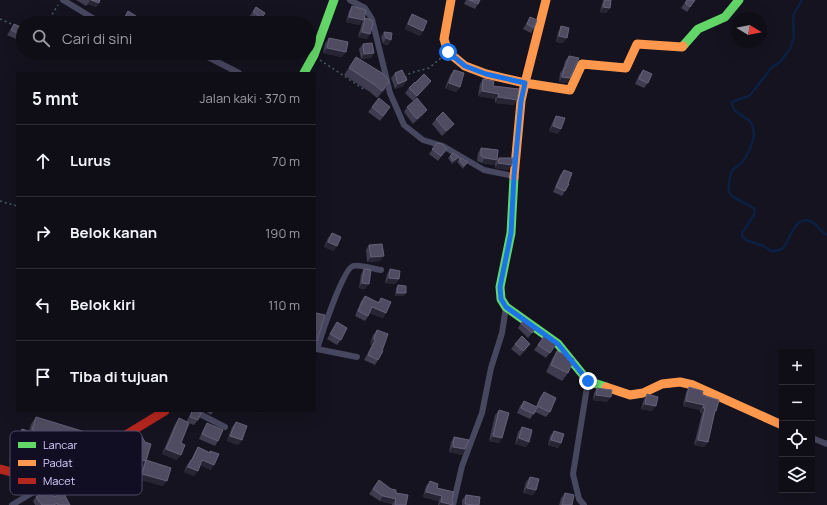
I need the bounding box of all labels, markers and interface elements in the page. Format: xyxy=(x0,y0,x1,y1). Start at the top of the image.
north arrow xyxy=(731,12,767,48)
search box xyxy=(16,16,316,60)
icon: search xyxy=(30,27,52,49)
text: Cari di sini xyxy=(62,28,132,49)
route start xyxy=(439,43,457,61)
text: 5 mnt xyxy=(32,87,79,110)
text: Jalan kaki · 370 m xyxy=(200,89,300,107)
icon: ahead xyxy=(32,150,54,172)
text: Lurus xyxy=(70,150,111,171)
text: 70 m xyxy=(272,152,300,170)
icon: right xyxy=(32,222,54,244)
text: Belok kanan xyxy=(70,222,157,243)
text: 190 m xyxy=(265,224,300,242)
icon: left xyxy=(32,294,54,316)
text: Belok kiri xyxy=(70,294,136,315)
text: 110 m xyxy=(268,296,300,314)
map controls xyxy=(779,349,815,493)
button: + xyxy=(779,349,815,385)
icon: arrive xyxy=(32,366,54,388)
text: Tiba di tujuan xyxy=(70,366,168,387)
route end xyxy=(579,372,597,390)
button: − xyxy=(779,385,815,421)
button: locate xyxy=(779,421,815,457)
legend xyxy=(10,431,142,495)
text: Lancar xyxy=(43,437,77,452)
text: Padat xyxy=(43,455,73,470)
button: layers xyxy=(779,457,815,493)
text: Macet xyxy=(43,473,75,488)

